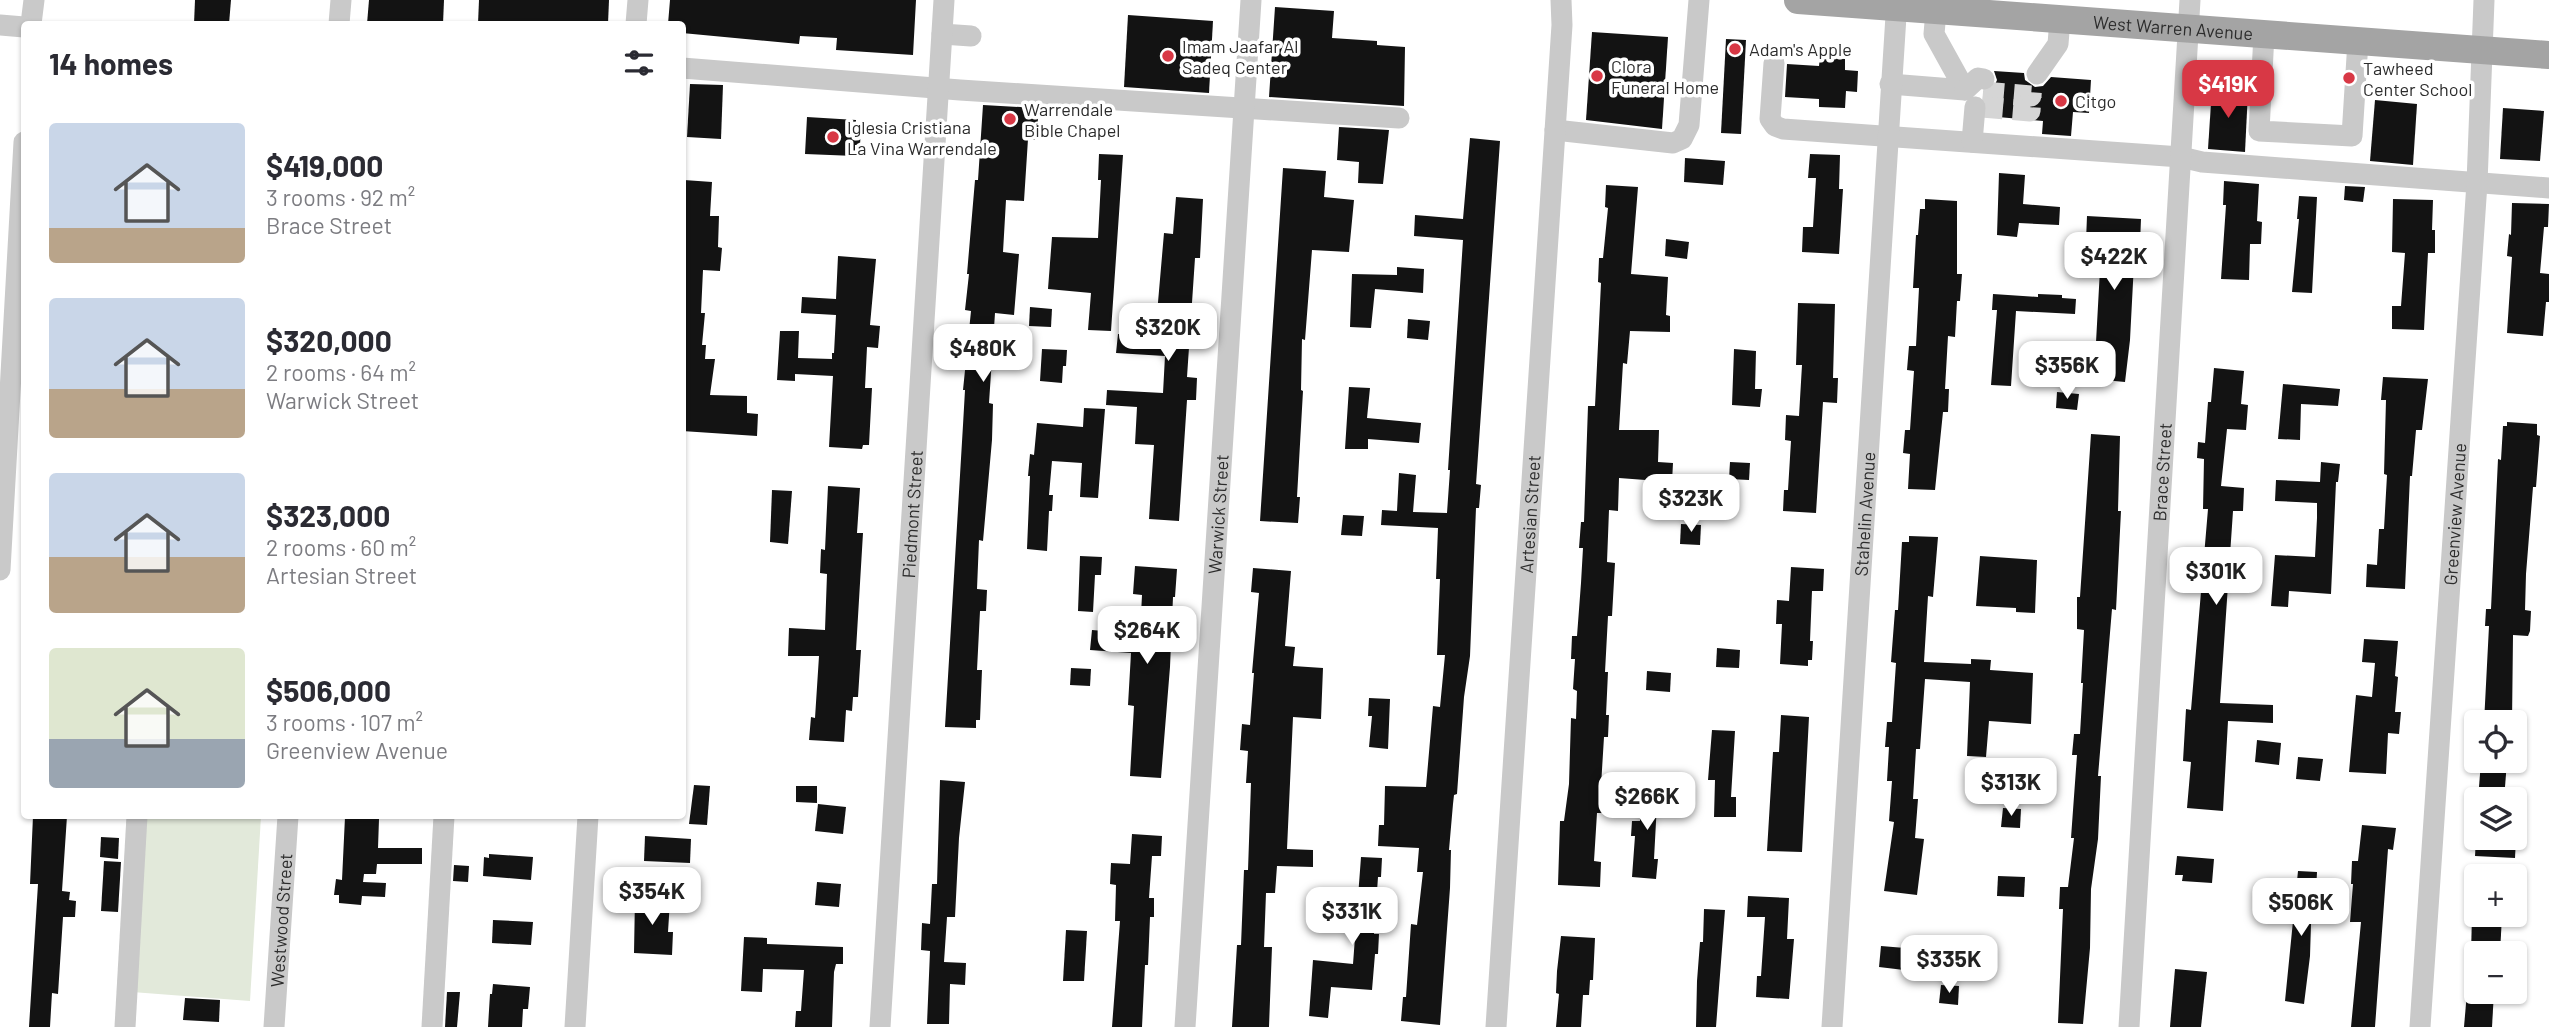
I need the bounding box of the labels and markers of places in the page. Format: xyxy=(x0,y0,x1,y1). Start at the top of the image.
place label: Imam Jaafar Al Sadeq Center xyxy=(1182,35,1298,78)
place label: Adam's Apple xyxy=(1749,38,1852,60)
marker: Adam's Apple xyxy=(1727,41,1743,57)
marker: Imam Jaafar Al Sadeq Center xyxy=(1160,48,1176,64)
place label: Clora Funeral Home xyxy=(1611,55,1719,98)
place label: Tawheed Center School xyxy=(2363,57,2472,100)
pin: $419K xyxy=(2179,60,2277,120)
marker: Clora Funeral Home xyxy=(1589,68,1605,84)
marker: Tawheed Center School xyxy=(2341,70,2357,86)
place label: Citgo xyxy=(2075,90,2116,112)
marker: Citgo xyxy=(2053,93,2069,109)
place label: Warrendale Bible Chapel xyxy=(1024,98,1120,141)
marker: Warrendale Bible Chapel xyxy=(1002,111,1018,127)
place label: Iglesia Cristiana La Vina Warrendale xyxy=(847,116,997,159)
marker: Iglesia Cristiana La Vina Warrendale xyxy=(825,129,841,145)
pin: $422K xyxy=(2065,232,2163,292)
pin: $320K xyxy=(1119,304,1217,363)
pin: $480K xyxy=(934,324,1032,384)
pin: $356K xyxy=(2018,342,2116,401)
pin: $323K xyxy=(1642,475,1740,534)
pin: $301K xyxy=(2167,548,2265,607)
pin: $264K xyxy=(1098,606,1196,666)
pin: $313K xyxy=(1962,758,2060,818)
pin: $266K xyxy=(1598,772,1696,832)
pin: $354K xyxy=(603,867,701,927)
pin: $506K xyxy=(2252,878,2350,938)
pin: $331K xyxy=(1303,888,1401,947)
pin: $335K xyxy=(1900,936,1998,995)

